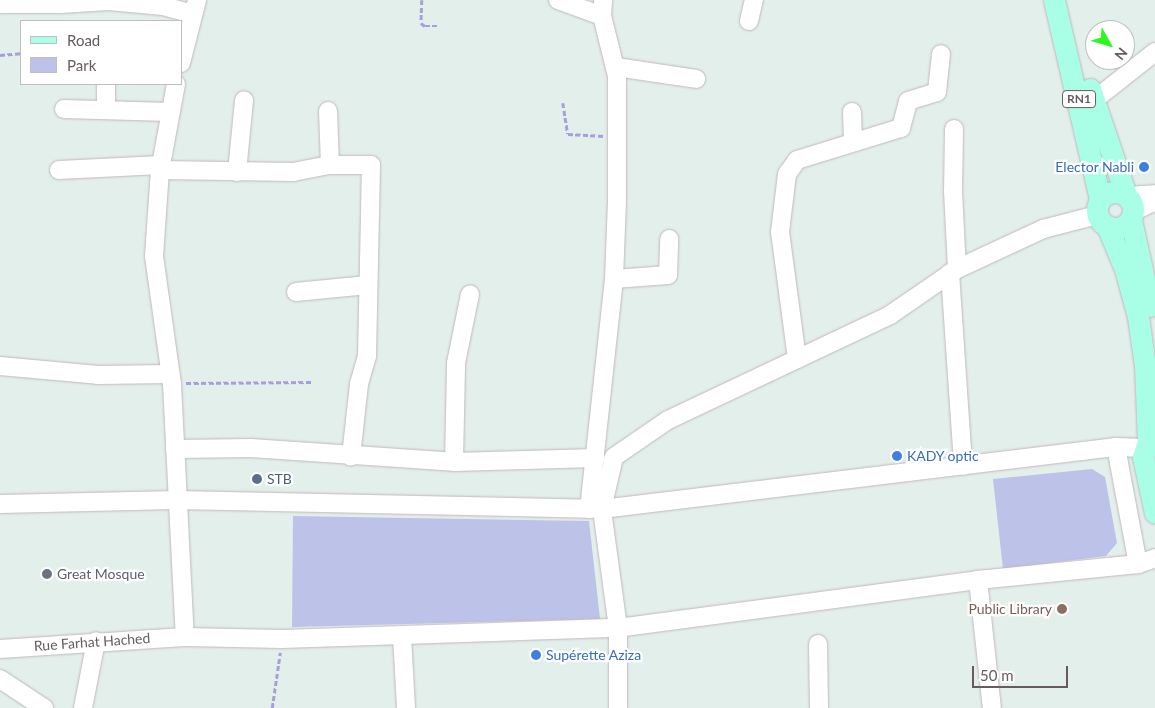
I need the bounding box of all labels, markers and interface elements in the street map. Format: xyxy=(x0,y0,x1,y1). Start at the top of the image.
legend xyxy=(20,20,182,85)
north arrow xyxy=(1085,20,1135,70)
text: Road xyxy=(67,31,100,49)
text: N xyxy=(1111,45,1131,64)
text: Park xyxy=(67,56,96,74)
road number: RN1 xyxy=(1062,90,1096,108)
place label: Elector Nabli xyxy=(1055,159,1134,175)
marker: Elector Nabli xyxy=(1138,161,1150,173)
place label: KADY optic xyxy=(907,448,979,464)
marker: KADY optic xyxy=(891,450,903,462)
place label: STB xyxy=(267,471,292,487)
marker: STB xyxy=(251,473,263,485)
place label: Great Mosque xyxy=(57,566,145,582)
marker: Great Mosque xyxy=(41,568,53,580)
place label: Public Library xyxy=(968,601,1052,617)
marker: Public Library xyxy=(1056,603,1068,615)
street label: Rue Farhat Hached xyxy=(33,630,151,654)
place label: Supérette Aziza xyxy=(546,647,642,663)
marker: Supérette Aziza xyxy=(530,649,542,661)
scale bar xyxy=(975,656,1071,688)
text: 50 m xyxy=(980,666,1014,684)

